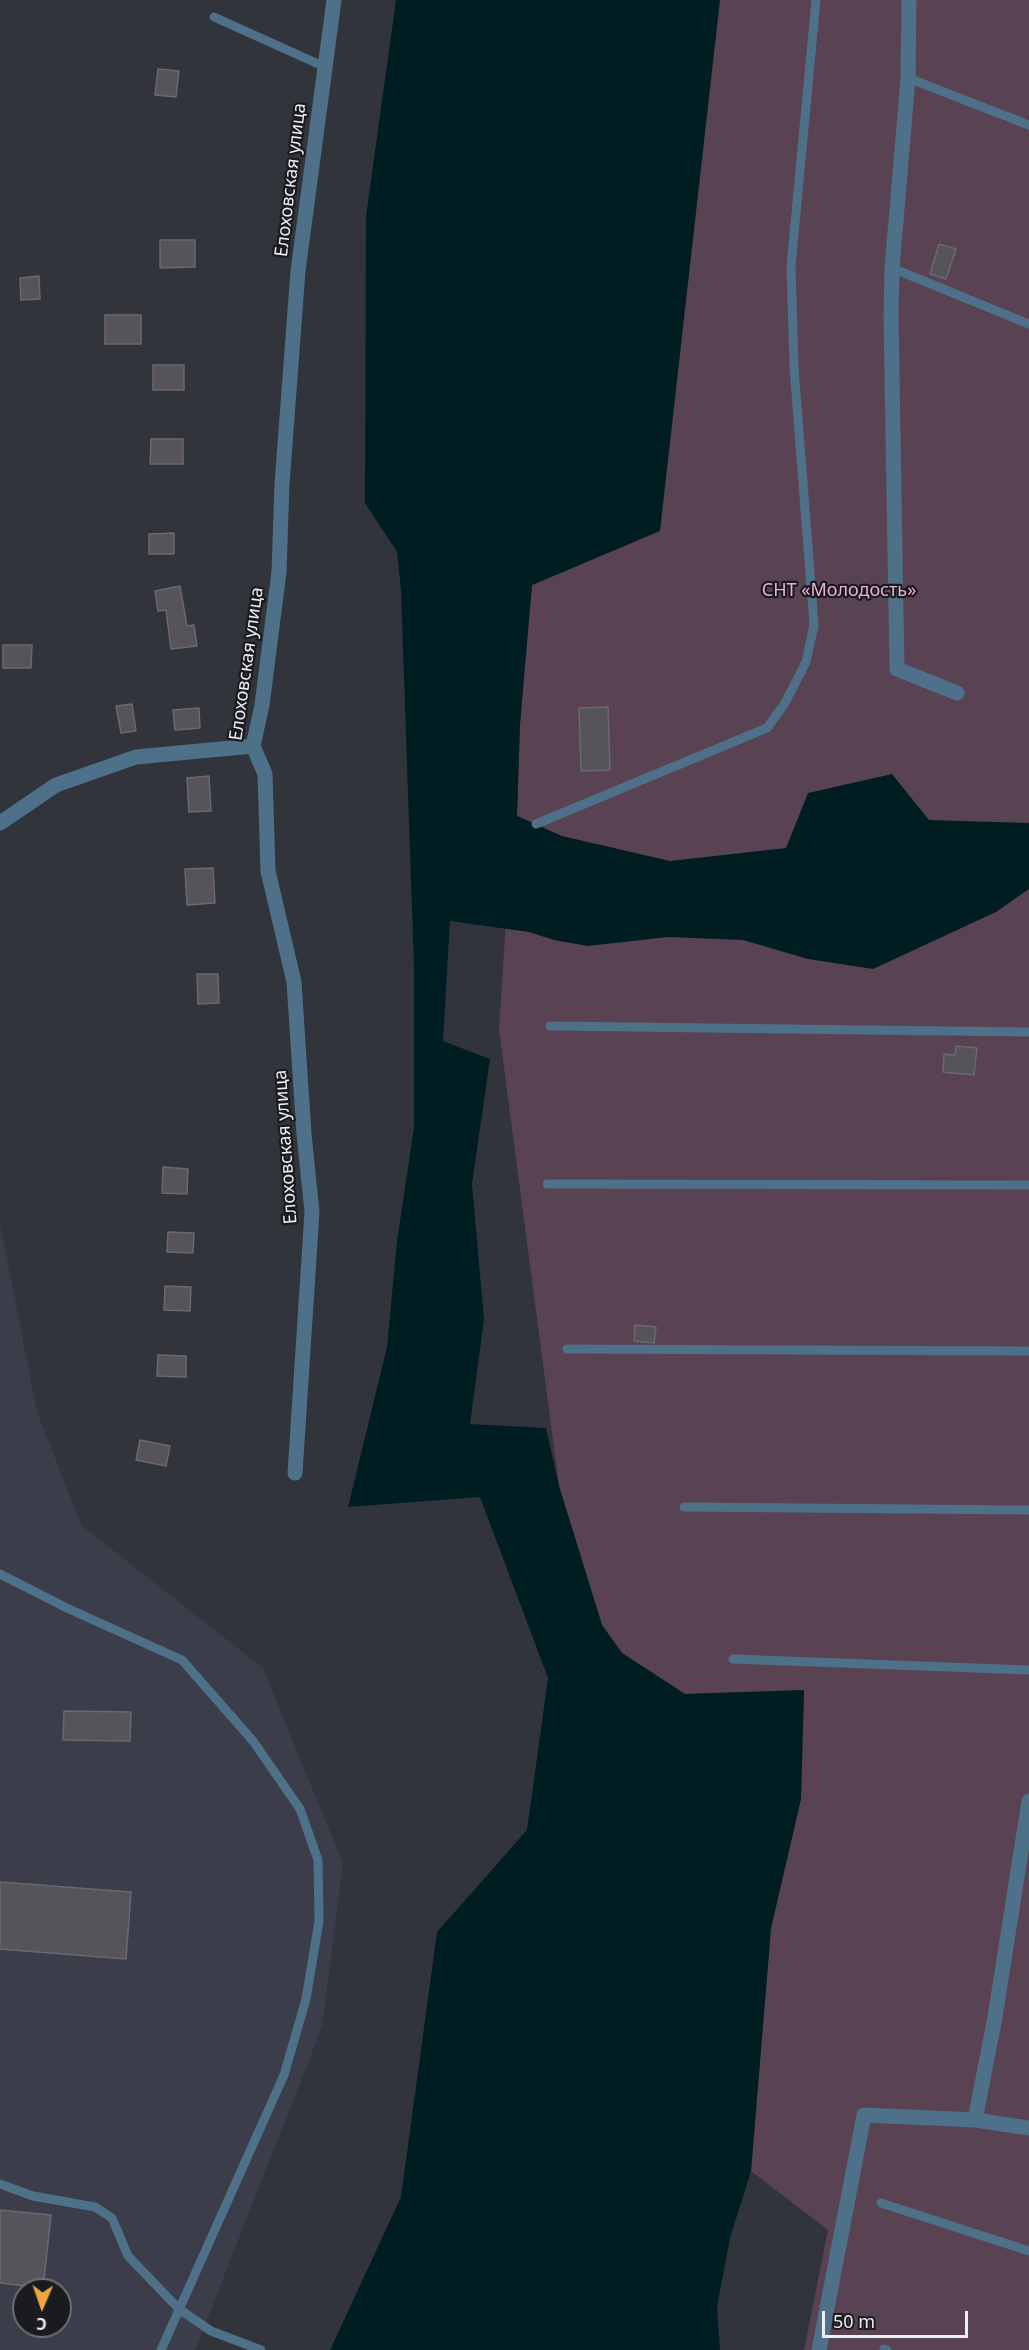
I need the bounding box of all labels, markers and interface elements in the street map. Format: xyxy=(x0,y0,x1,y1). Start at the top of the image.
street label: Елоховская улица xyxy=(271,102,311,258)
park label: СНТ «Молодость» xyxy=(762,580,916,602)
street label: Елоховская улица xyxy=(226,586,268,742)
street label: Елоховская улица xyxy=(270,1069,302,1225)
north arrow xyxy=(12,2278,72,2338)
scale bar xyxy=(825,2299,970,2337)
text: 50 m xyxy=(833,2309,875,2333)
text: С xyxy=(36,2313,47,2335)

